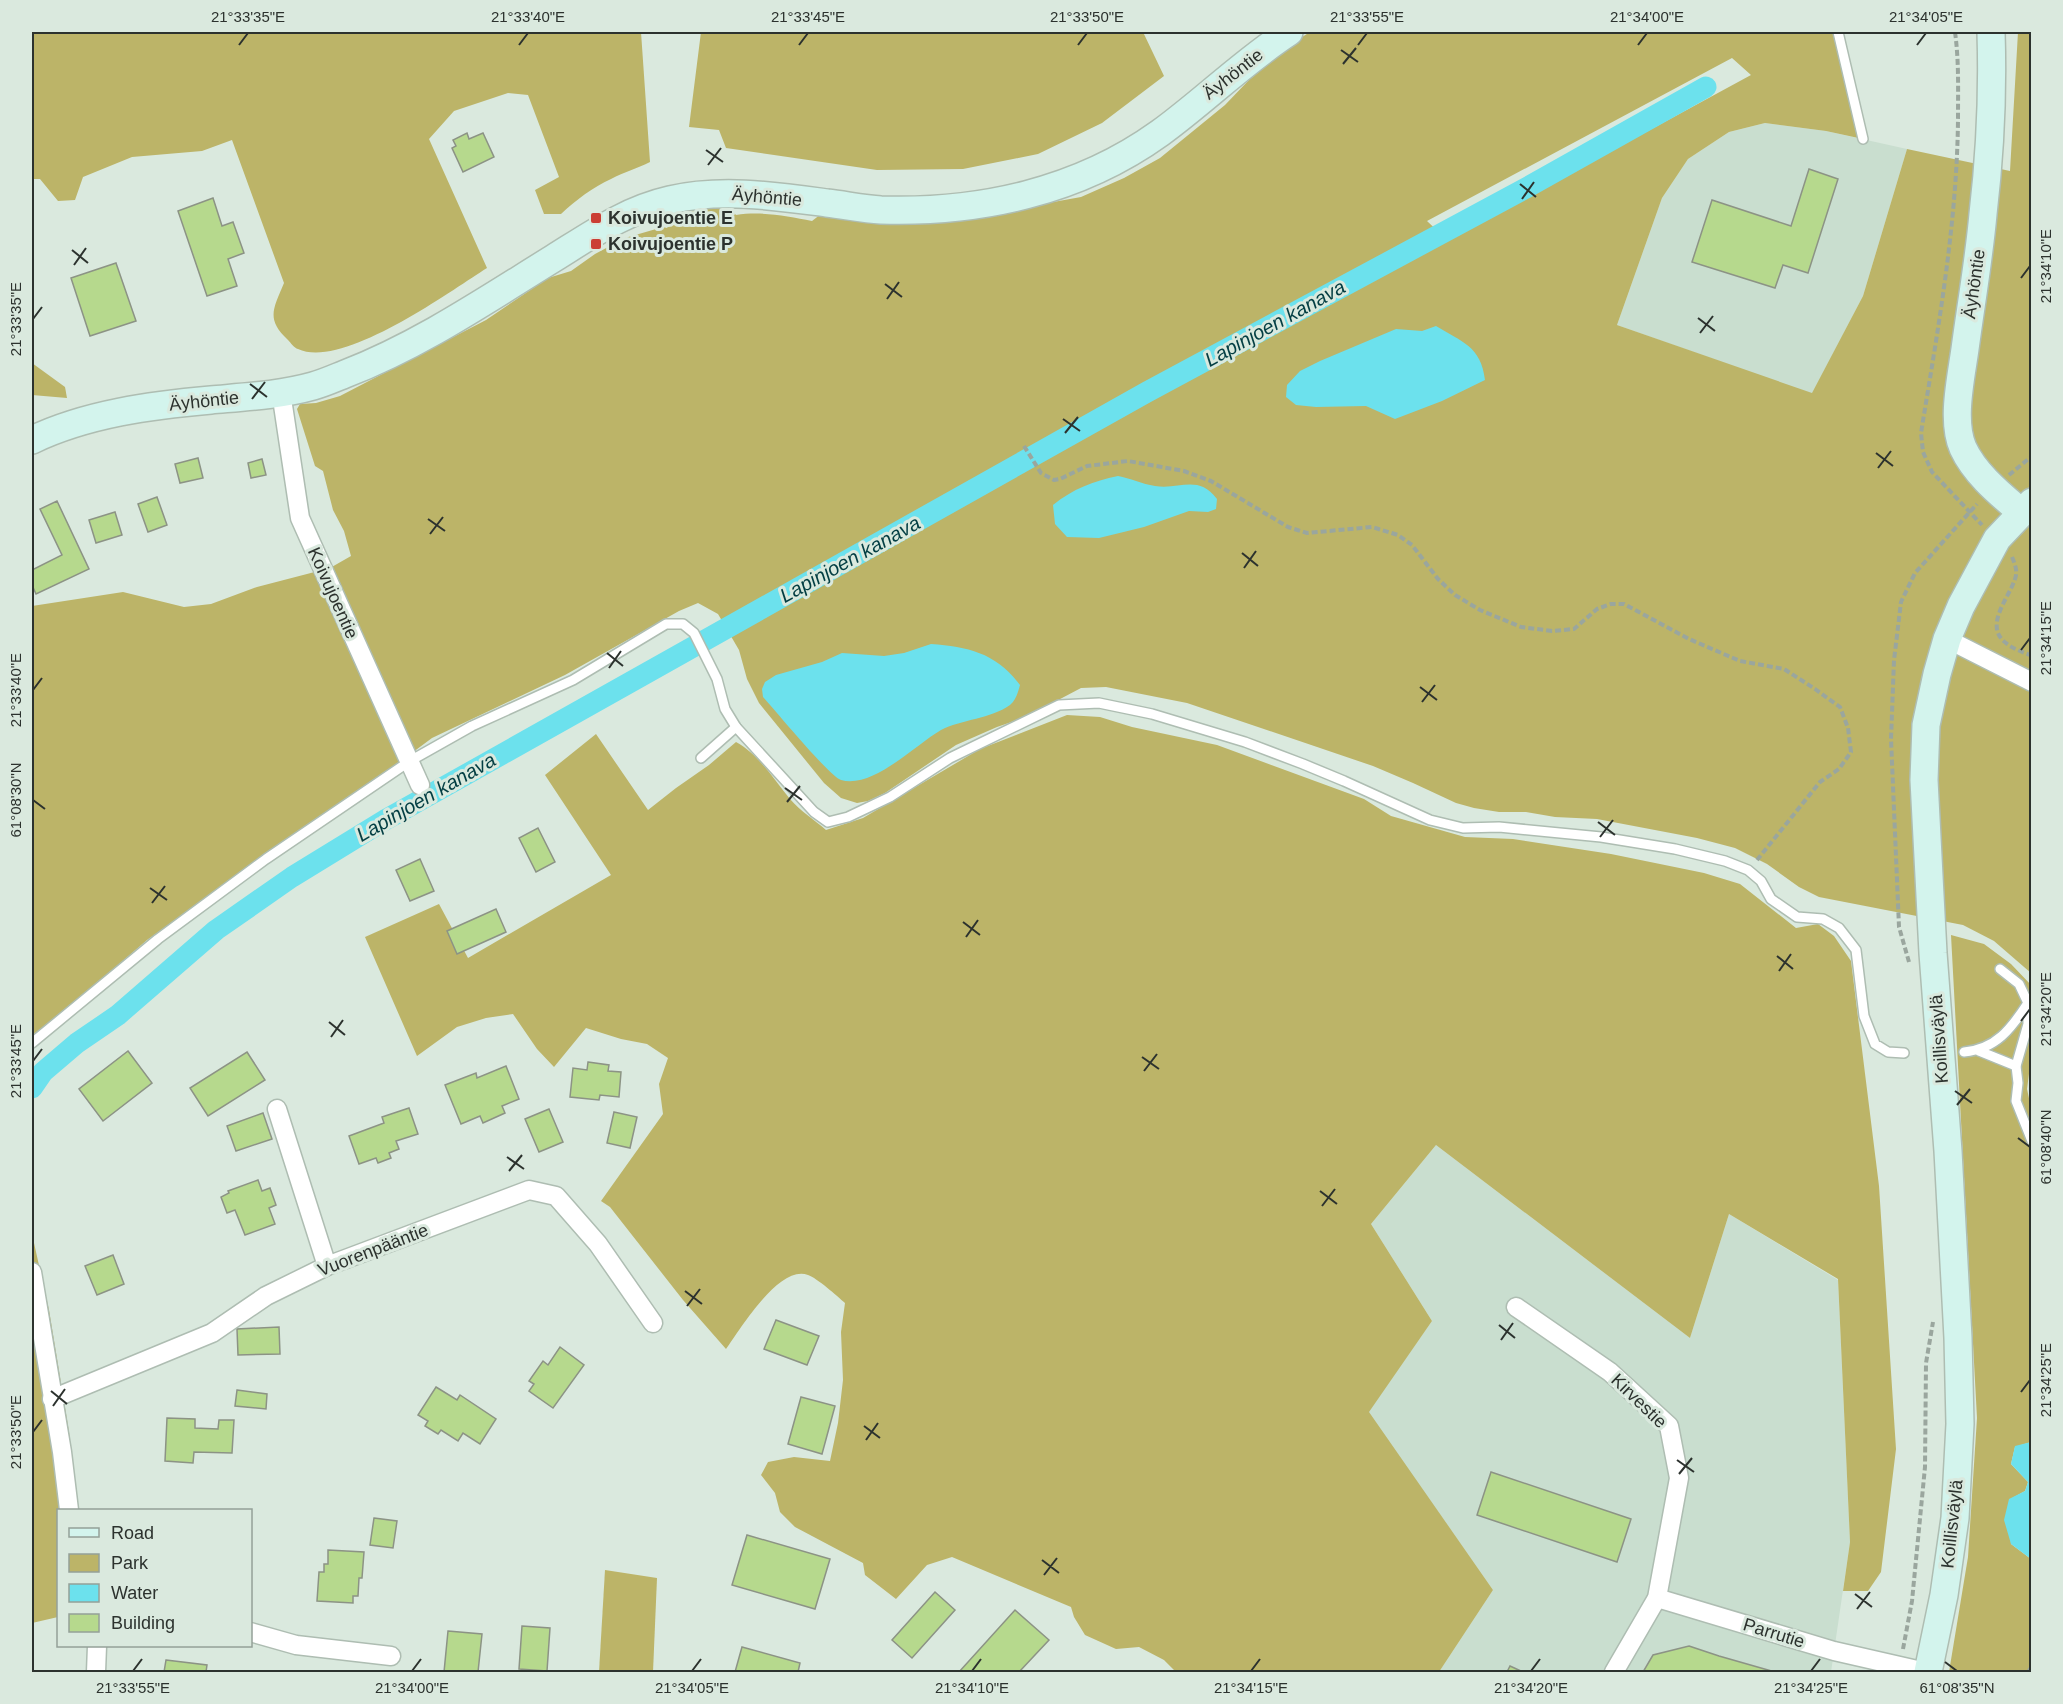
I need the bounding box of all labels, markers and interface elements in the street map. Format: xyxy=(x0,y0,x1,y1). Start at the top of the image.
text: 21°33'35"E xyxy=(211,8,285,25)
text: 21°33'40"E xyxy=(491,8,565,25)
text: 21°33'45"E xyxy=(771,8,845,25)
text: 21°33'50"E xyxy=(1050,8,1124,25)
text: 21°33'55"E xyxy=(1330,8,1404,25)
text: 21°34'00"E xyxy=(1610,8,1684,25)
text: 21°34'05"E xyxy=(1889,8,1963,25)
street label: Äyhöntie xyxy=(1199,45,1267,103)
street label: Äyhöntie xyxy=(731,184,803,210)
place label: Koivujoentie E xyxy=(608,208,733,228)
marker: Koivujoentie E xyxy=(589,211,603,225)
text: 21°34'10"E xyxy=(2037,229,2054,303)
place label: Koivujoentie P xyxy=(608,234,733,254)
marker: Koivujoentie P xyxy=(589,237,603,251)
street label: Äyhöntie xyxy=(1959,248,1989,320)
water label: Lapinjoen kanava xyxy=(1201,275,1349,371)
text: 21°33'35"E xyxy=(7,282,24,356)
street label: Äyhöntie xyxy=(168,387,240,415)
water label: Lapinjoen kanava xyxy=(776,511,924,607)
street label: Koivujoentie xyxy=(304,544,362,642)
text: 21°34'15"E xyxy=(2037,601,2054,675)
text: 21°33'40"E xyxy=(7,653,24,727)
water label: Lapinjoen kanava xyxy=(353,748,499,846)
text: 61°08'30"N xyxy=(7,762,24,838)
text: 21°34'20"E xyxy=(2037,972,2054,1046)
street label: Koillisväylä xyxy=(1926,993,1952,1084)
text: 21°33'45"E xyxy=(7,1024,24,1098)
text: 61°08'40"N xyxy=(2037,1109,2054,1185)
street label: Vuorenpääntie xyxy=(315,1220,431,1280)
text: 21°34'25"E xyxy=(2037,1343,2054,1417)
street label: Kirvestie xyxy=(1607,1370,1671,1432)
text: 21°33'50"E xyxy=(7,1395,24,1469)
street label: Koillisväylä xyxy=(1937,1478,1967,1569)
legend xyxy=(57,1509,252,1647)
text: Road xyxy=(111,1523,154,1543)
text: Park xyxy=(111,1553,149,1573)
text: Water xyxy=(111,1583,158,1603)
text: Building xyxy=(111,1613,175,1633)
street label: Parrutie xyxy=(1741,1614,1807,1652)
text: 21°33'55"E xyxy=(96,1679,170,1696)
text: 21°34'00"E xyxy=(375,1679,449,1696)
text: 21°34'05"E xyxy=(655,1679,729,1696)
text: 21°34'10"E xyxy=(935,1679,1009,1696)
text: 21°34'15"E xyxy=(1214,1679,1288,1696)
text: 21°34'20"E xyxy=(1494,1679,1568,1696)
text: 21°34'25"E xyxy=(1774,1679,1848,1696)
text: 61°08'35"N xyxy=(1919,1679,1995,1696)

